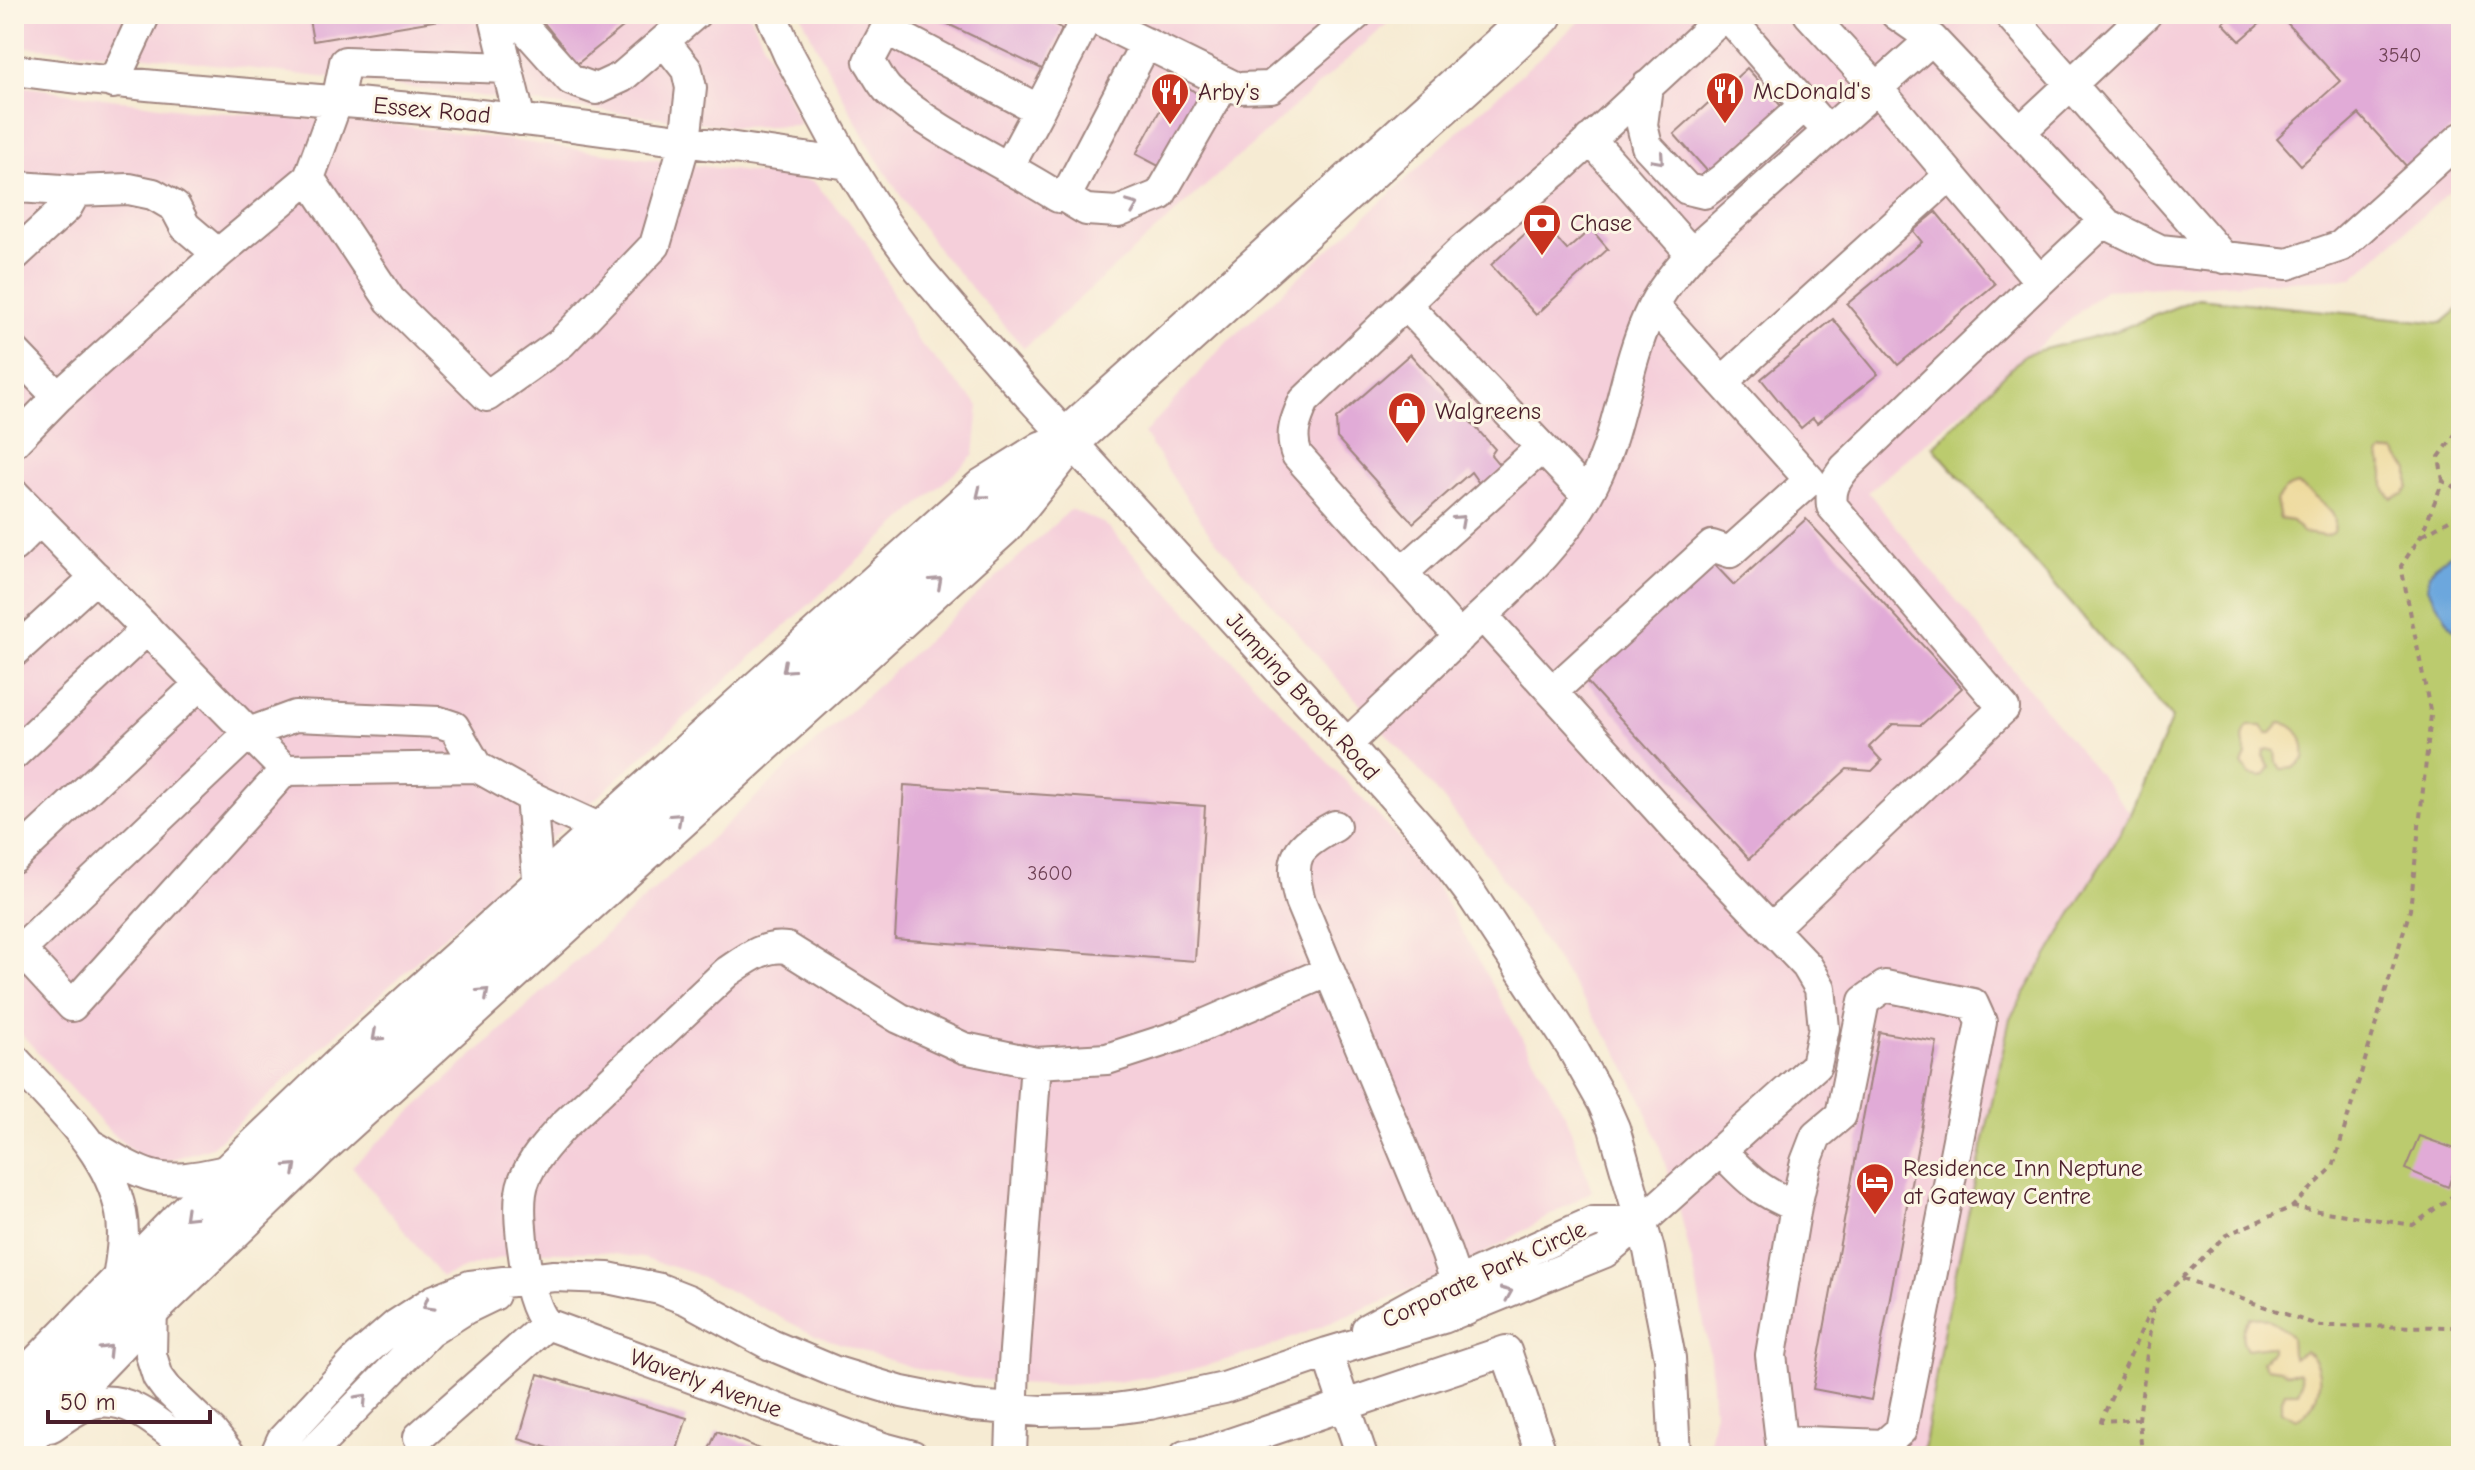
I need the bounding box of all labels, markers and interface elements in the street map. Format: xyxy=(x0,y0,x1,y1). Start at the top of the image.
house number: 3540 xyxy=(2379,44,2421,67)
restaurant icon: McDonald's xyxy=(1704,70,1746,125)
restaurant icon: Arby's xyxy=(1149,71,1191,126)
place label: McDonald's xyxy=(1753,77,1871,105)
place label: Arby's xyxy=(1198,78,1260,106)
street label: Essex Road xyxy=(372,91,492,129)
one-way arrow xyxy=(1649,149,1664,164)
one-way arrow xyxy=(1125,199,1139,216)
bank icon: Chase xyxy=(1521,202,1563,257)
place label: Chase xyxy=(1570,209,1632,237)
shop icon: Walgreens xyxy=(1386,390,1428,445)
place label: Walgreens xyxy=(1435,397,1541,425)
one-way arrow xyxy=(975,485,990,499)
one-way arrow xyxy=(1451,516,1466,530)
one-way arrow xyxy=(928,577,942,592)
street label: Jumping Brook Road xyxy=(1220,606,1386,786)
one-way arrow xyxy=(781,658,796,672)
one-way arrow xyxy=(668,813,682,828)
house number: 3600 xyxy=(1027,862,1073,885)
one-way arrow xyxy=(475,988,490,1002)
one-way arrow xyxy=(372,1027,387,1041)
place label: Residence Inn Neptune at Gateway Centre xyxy=(1903,1154,2143,1210)
hotel icon: Residence Inn Neptune at Gateway Centre xyxy=(1854,1161,1896,1216)
one-way arrow xyxy=(283,1164,298,1178)
one-way arrow xyxy=(184,1206,198,1221)
street label: Corporate Park Circle xyxy=(1378,1214,1590,1334)
one-way arrow xyxy=(1499,1286,1513,1302)
one-way arrow xyxy=(422,1295,437,1311)
street label: Waverly Avenue xyxy=(626,1343,786,1423)
one-way arrow xyxy=(97,1345,112,1359)
scale bar xyxy=(48,1374,210,1424)
text: 50 m xyxy=(60,1388,116,1416)
one-way arrow xyxy=(352,1394,366,1409)

